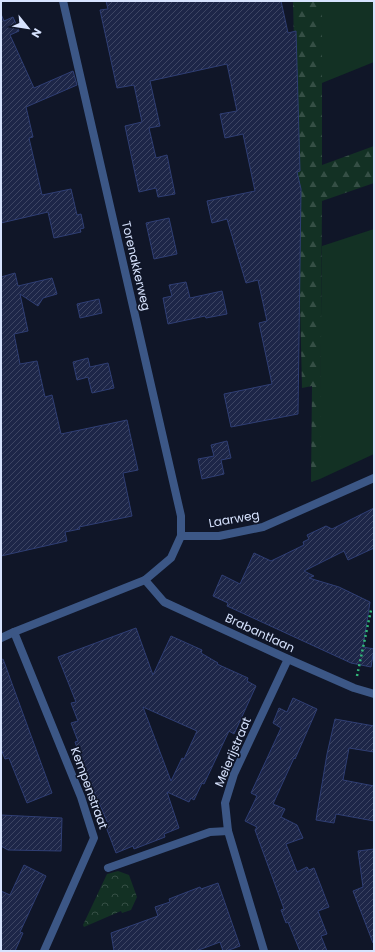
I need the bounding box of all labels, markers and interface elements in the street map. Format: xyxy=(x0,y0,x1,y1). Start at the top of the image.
north arrow xyxy=(8,8,48,48)
text: N xyxy=(28,25,46,41)
street label: Torenakkerweg xyxy=(118,219,155,312)
street label: Laarweg xyxy=(207,506,261,531)
street label: Brabantlaan xyxy=(223,609,298,656)
street label: Meierijstraat xyxy=(210,714,255,789)
street label: Kempenstraat xyxy=(67,745,112,831)

